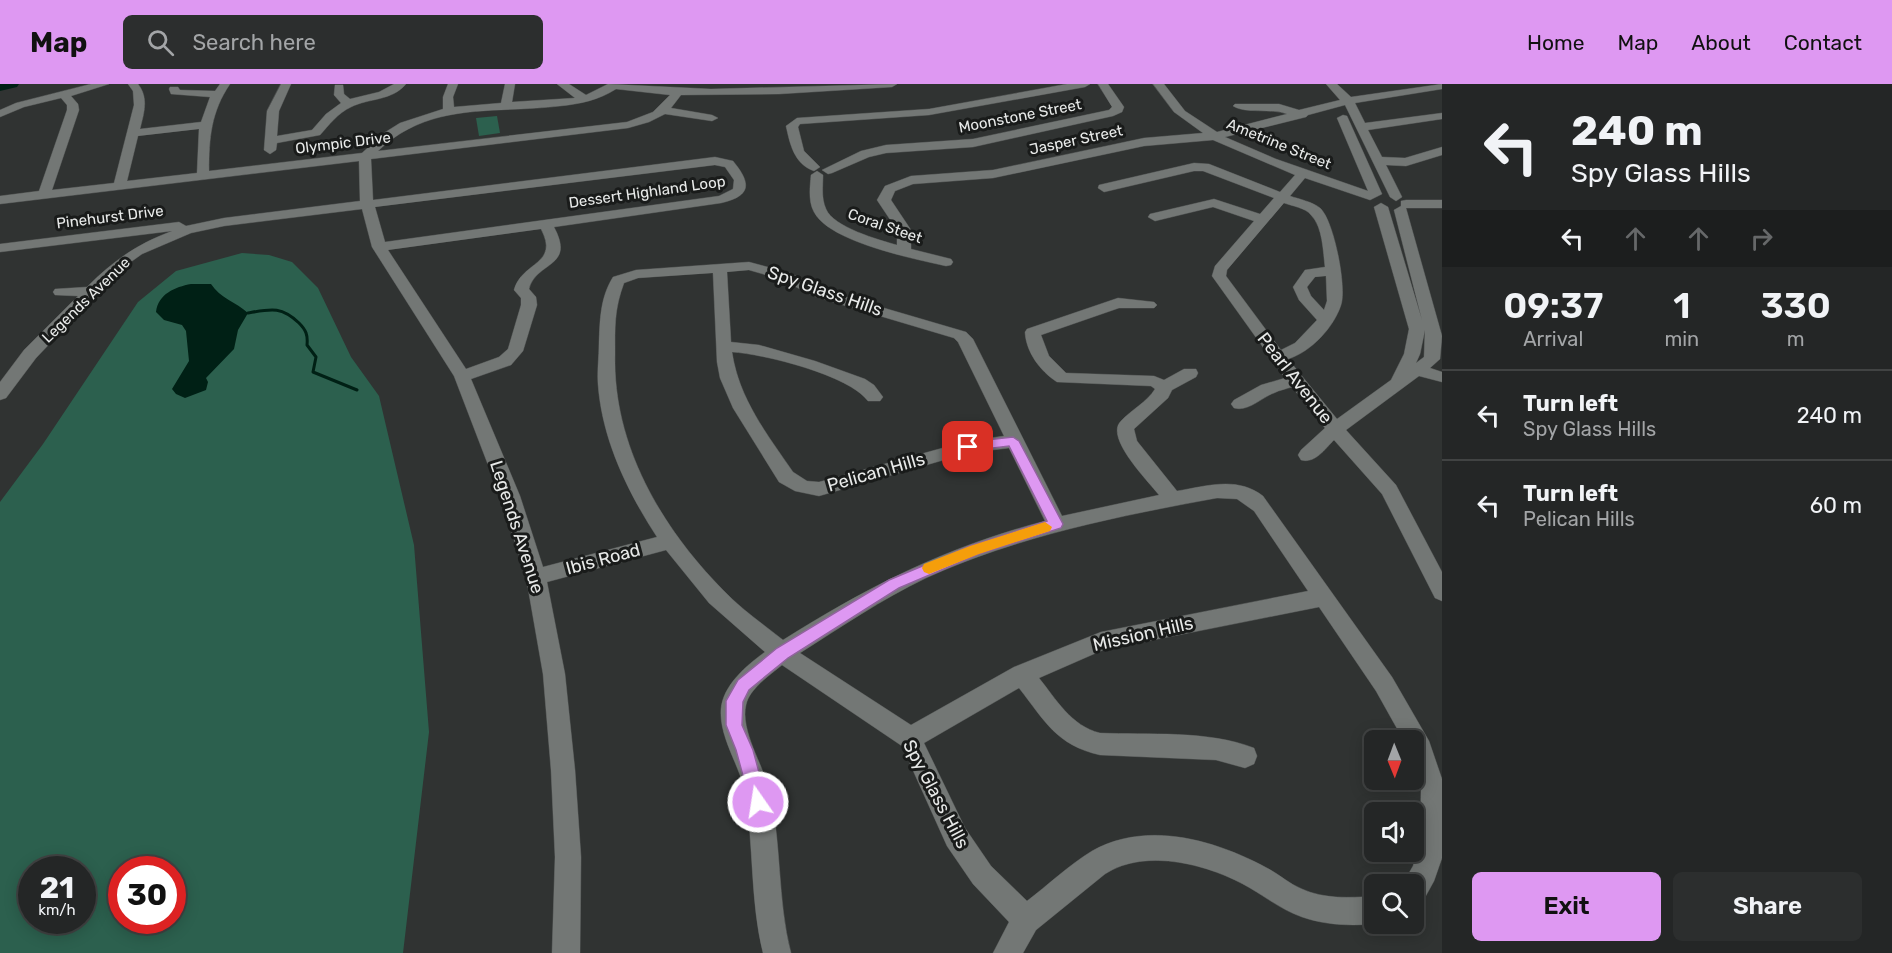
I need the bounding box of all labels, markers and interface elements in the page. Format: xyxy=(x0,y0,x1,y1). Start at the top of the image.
search box xyxy=(123,15,543,69)
text: Map xyxy=(30,26,87,59)
icon: search xyxy=(144,26,177,59)
text: Search here xyxy=(192,29,316,56)
text: Home xyxy=(1527,30,1584,55)
text: Map xyxy=(1617,30,1658,55)
text: About xyxy=(1691,30,1751,55)
text: Contact xyxy=(1784,30,1862,55)
street label: Moonstone Street xyxy=(957,95,1083,137)
text: 240 m xyxy=(1571,106,1703,156)
icon: left xyxy=(1472,108,1550,186)
street label: Ametrine Street xyxy=(1224,115,1334,173)
street label: Jasper Street xyxy=(1028,121,1125,159)
street label: Olympic Drive xyxy=(294,128,392,158)
text: Spy Glass Hills xyxy=(1571,157,1751,189)
street label: Dessert Highland Loop xyxy=(567,172,727,212)
street label: Pinehurst Drive xyxy=(55,201,165,233)
street label: Coral Steet xyxy=(845,205,925,247)
icon: left xyxy=(1556,222,1589,255)
icon: ahead xyxy=(1619,222,1652,255)
icon: ahead xyxy=(1682,222,1715,255)
icon: right xyxy=(1745,222,1778,255)
street label: Legends Avenue xyxy=(38,253,134,347)
street label: Spy Glass Hills xyxy=(765,261,885,321)
text: 09:37 xyxy=(1503,284,1603,327)
text: 1 xyxy=(1673,284,1690,327)
text: 330 xyxy=(1760,284,1831,327)
text: Arrival xyxy=(1523,327,1583,351)
text: min xyxy=(1664,327,1699,351)
text: m xyxy=(1787,327,1804,351)
street label: Pearl Avenue xyxy=(1253,328,1337,428)
text: Turn left xyxy=(1523,390,1618,417)
icon: left xyxy=(1472,399,1505,432)
text: 240 m xyxy=(1797,402,1862,429)
text: Spy Glass Hills xyxy=(1523,417,1656,441)
pin xyxy=(942,421,993,472)
icon: arrive xyxy=(951,430,984,463)
street label: Pelican Hills xyxy=(825,448,927,496)
street label: Legends Avenue xyxy=(485,458,549,596)
text: Turn left xyxy=(1523,480,1618,507)
icon: left xyxy=(1472,489,1505,522)
text: 60 m xyxy=(1810,492,1862,519)
text: Pelican Hills xyxy=(1523,507,1635,531)
street label: Ibis Road xyxy=(563,539,643,579)
street label: Mission Hills xyxy=(1091,612,1195,656)
north arrow xyxy=(1364,730,1424,790)
map controls xyxy=(1364,730,1424,934)
street label: Spy Glass Hills xyxy=(898,736,974,852)
position arrow xyxy=(726,770,790,834)
button: sound xyxy=(1364,802,1424,862)
speed limit sign: 30 xyxy=(108,856,186,934)
text: 21 xyxy=(40,870,74,906)
button: Exit xyxy=(1472,872,1661,941)
button: Share xyxy=(1673,872,1862,941)
button: search xyxy=(1364,874,1424,934)
text: km/h xyxy=(38,901,76,919)

